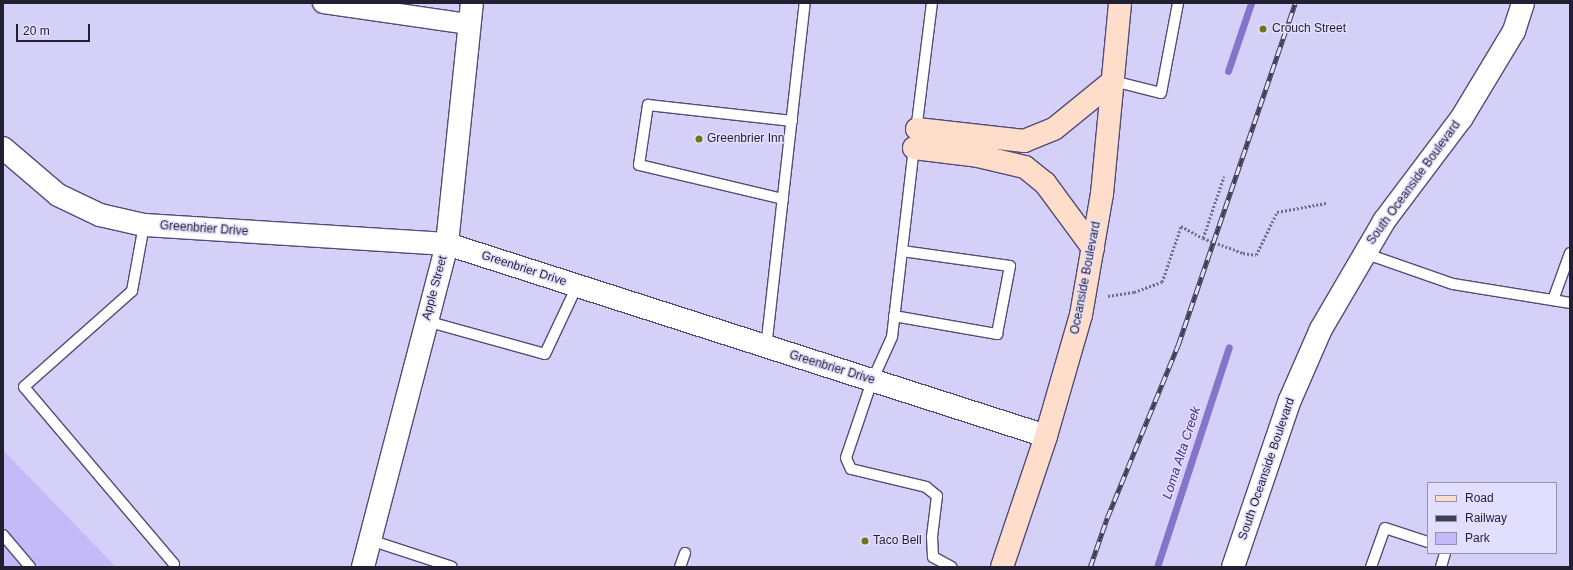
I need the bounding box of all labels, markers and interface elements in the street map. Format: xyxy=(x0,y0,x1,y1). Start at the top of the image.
scale bar xyxy=(18,16,92,42)
place label: Crouch Street xyxy=(1272,22,1346,36)
marker: Crouch Street xyxy=(1257,23,1269,35)
text: 20 m xyxy=(23,24,50,38)
street label: South Oceanside Boulevard xyxy=(1364,118,1464,248)
place label: Greenbrier Inn xyxy=(707,132,784,146)
marker: Greenbrier Inn xyxy=(694,134,704,144)
street label: Greenbrier Drive xyxy=(159,219,249,239)
street label: Oceanside Boulevard xyxy=(1068,220,1104,336)
street label: Greenbrier Drive xyxy=(480,248,568,290)
street label: Apple Street xyxy=(419,254,451,322)
street label: Greenbrier Drive xyxy=(787,348,877,388)
street label: South Oceanside Boulevard xyxy=(1236,396,1298,542)
water label: Loma Alta Creek xyxy=(1160,405,1204,501)
legend xyxy=(1427,482,1557,554)
text: Road xyxy=(1465,491,1494,505)
text: Railway xyxy=(1465,511,1507,525)
text: Park xyxy=(1465,531,1490,545)
place label: Taco Bell xyxy=(873,534,922,548)
marker: Taco Bell xyxy=(860,536,870,546)

